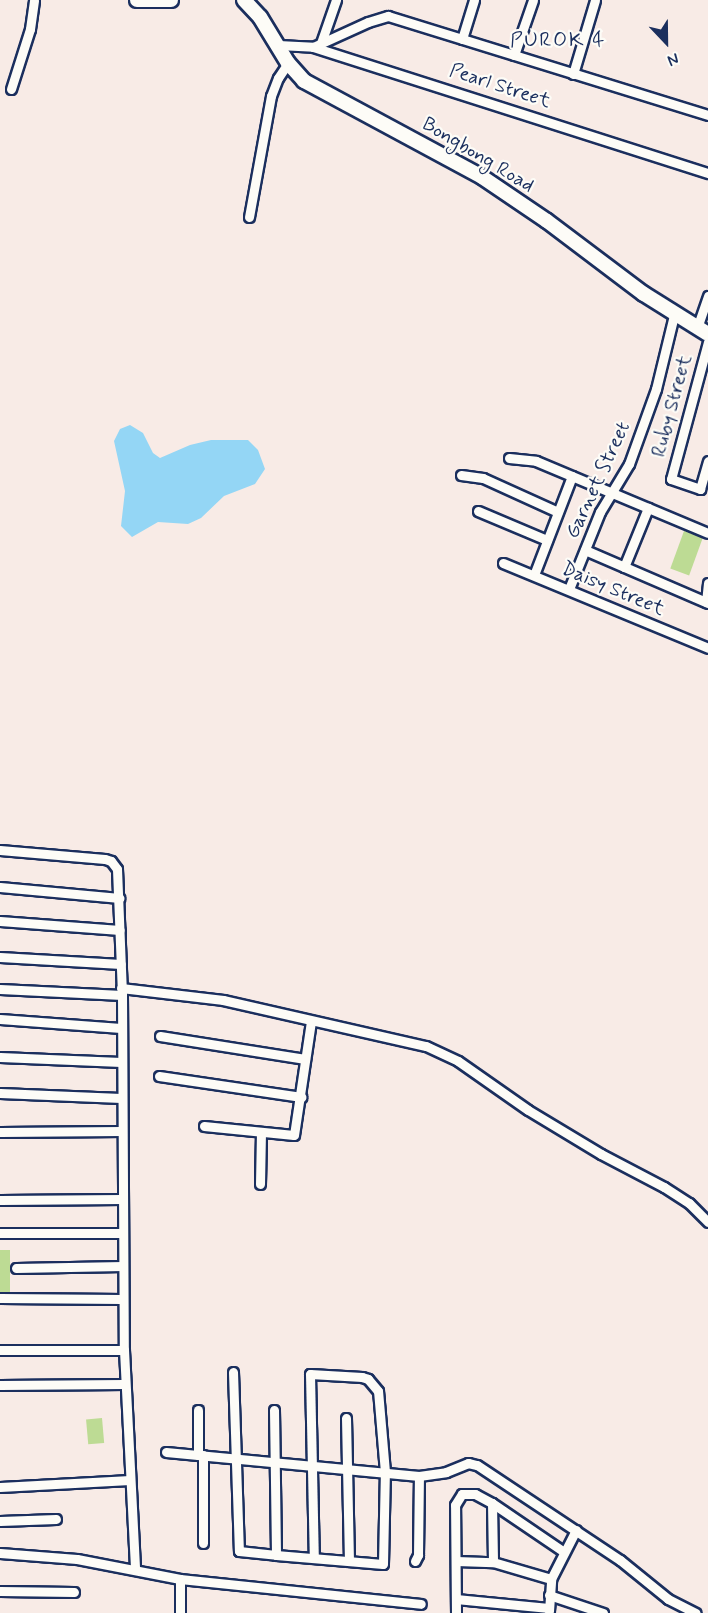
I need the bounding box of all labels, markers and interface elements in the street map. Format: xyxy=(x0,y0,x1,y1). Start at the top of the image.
north arrow xyxy=(636,12,696,72)
district label: PUROK 4 xyxy=(512,27,604,53)
text: N xyxy=(664,47,682,71)
street label: Pearl Street xyxy=(446,58,554,114)
street label: Bongbong Road xyxy=(418,112,538,198)
street label: Ruby Street xyxy=(647,352,697,460)
street label: Garnet Street xyxy=(560,416,636,544)
street label: Daisy Street xyxy=(558,557,668,621)

